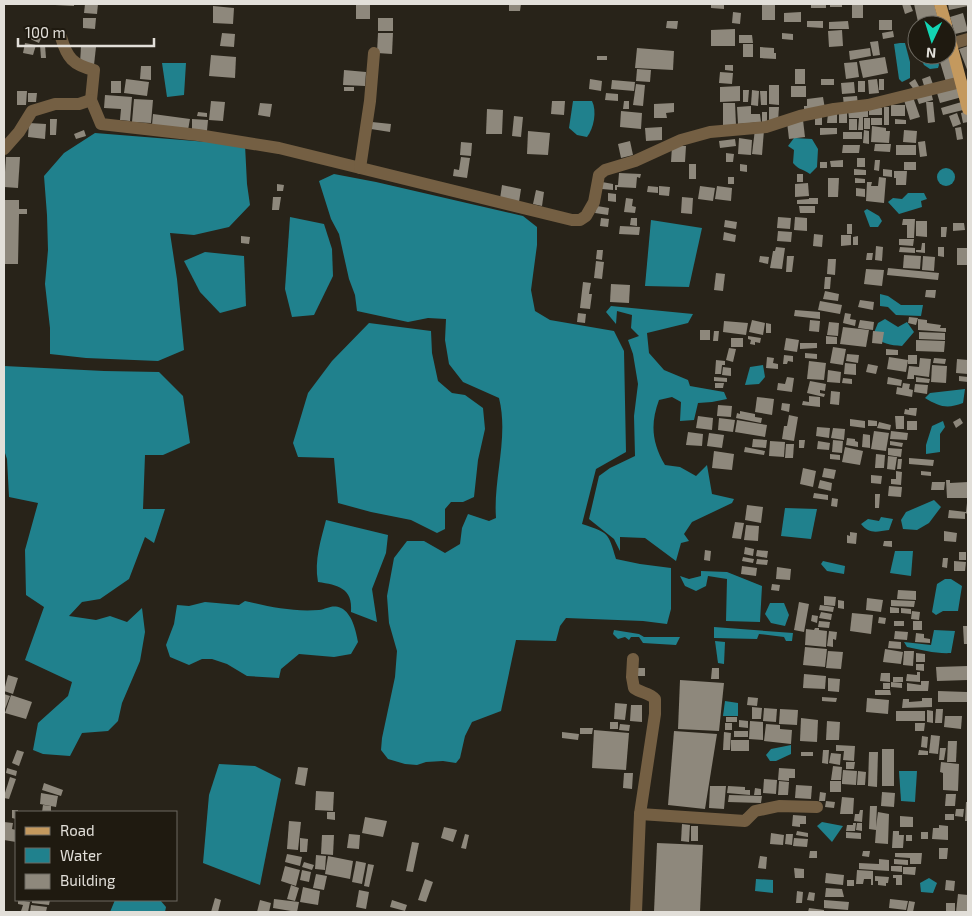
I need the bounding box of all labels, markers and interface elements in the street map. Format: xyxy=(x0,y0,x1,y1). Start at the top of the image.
scale bar xyxy=(18,15,154,47)
north arrow xyxy=(907,15,957,65)
text: 100 m xyxy=(25,23,66,41)
text: N xyxy=(925,45,937,62)
legend xyxy=(15,811,178,901)
text: Road xyxy=(60,821,95,839)
text: Water xyxy=(60,846,102,864)
text: Building xyxy=(60,871,116,889)

